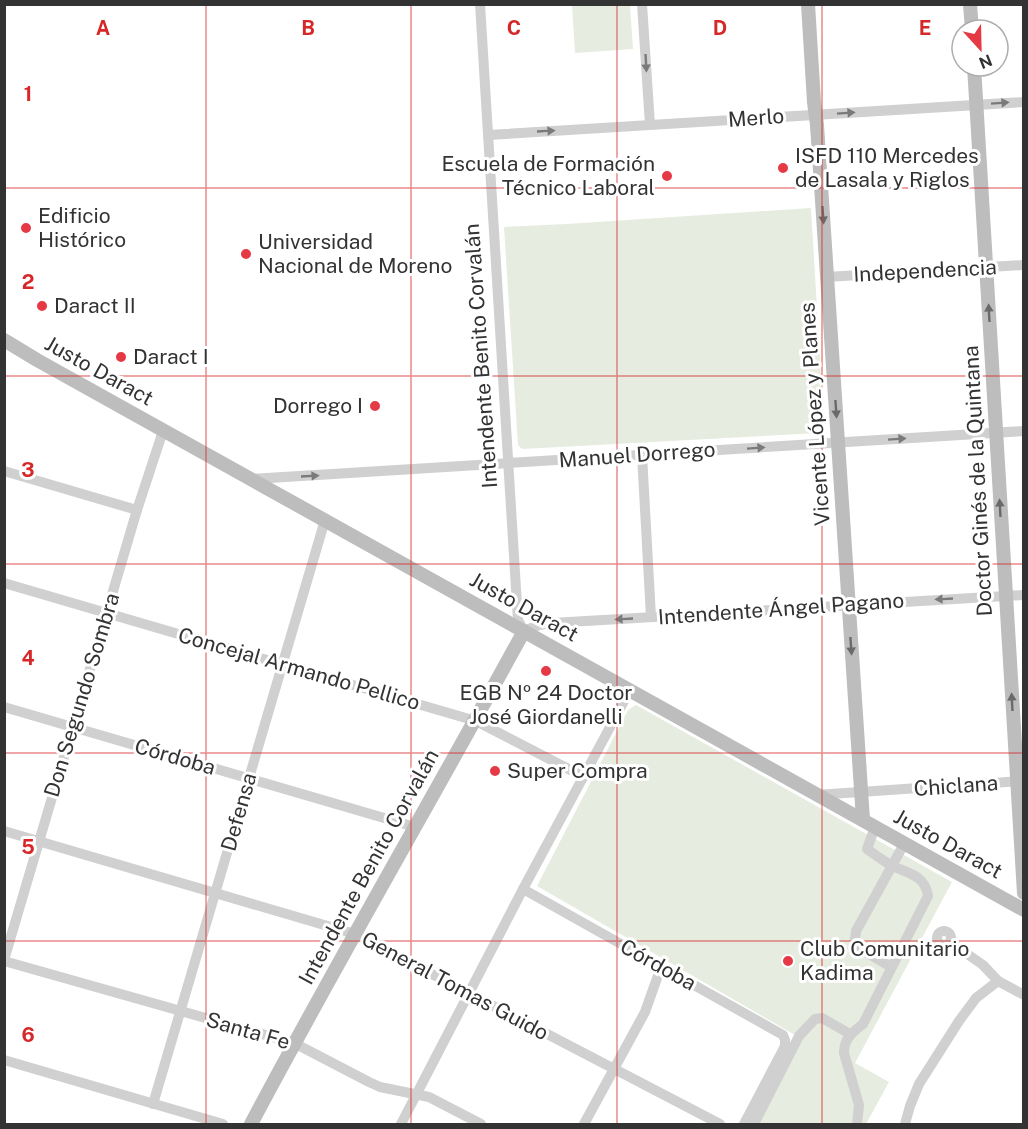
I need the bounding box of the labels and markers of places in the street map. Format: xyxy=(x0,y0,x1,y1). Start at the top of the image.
place label: ISFD 110 Mercedes de Lasala y Riglos xyxy=(795,143,979,192)
place label: Escuela de Formación Técnico Laboral xyxy=(442,151,655,200)
marker: ISFD 110 Mercedes de Lasala y Riglos xyxy=(776,161,790,175)
marker: Escuela de Formación Técnico Laboral xyxy=(660,169,674,183)
place label: Edificio Histórico xyxy=(38,203,126,252)
marker: Edificio Histórico xyxy=(19,221,33,235)
place label: Universidad Nacional de Moreno xyxy=(258,229,452,278)
marker: Universidad Nacional de Moreno xyxy=(239,247,253,261)
place label: Daract II xyxy=(54,293,136,318)
marker: Daract II xyxy=(35,299,49,313)
place label: Daract I xyxy=(133,344,209,369)
marker: Daract I xyxy=(114,350,128,364)
place label: Dorrego I xyxy=(273,393,363,418)
marker: Dorrego I xyxy=(368,399,382,413)
marker: EGB Nº 24 Doctor José Giordanelli xyxy=(539,664,553,678)
place label: EGB Nº 24 Doctor José Giordanelli xyxy=(459,680,633,729)
place label: Super Compra xyxy=(507,758,648,783)
marker: Super Compra xyxy=(488,764,502,778)
place label: Club Comunitario Kadima xyxy=(800,936,969,985)
marker: Club Comunitario Kadima xyxy=(781,954,795,968)

